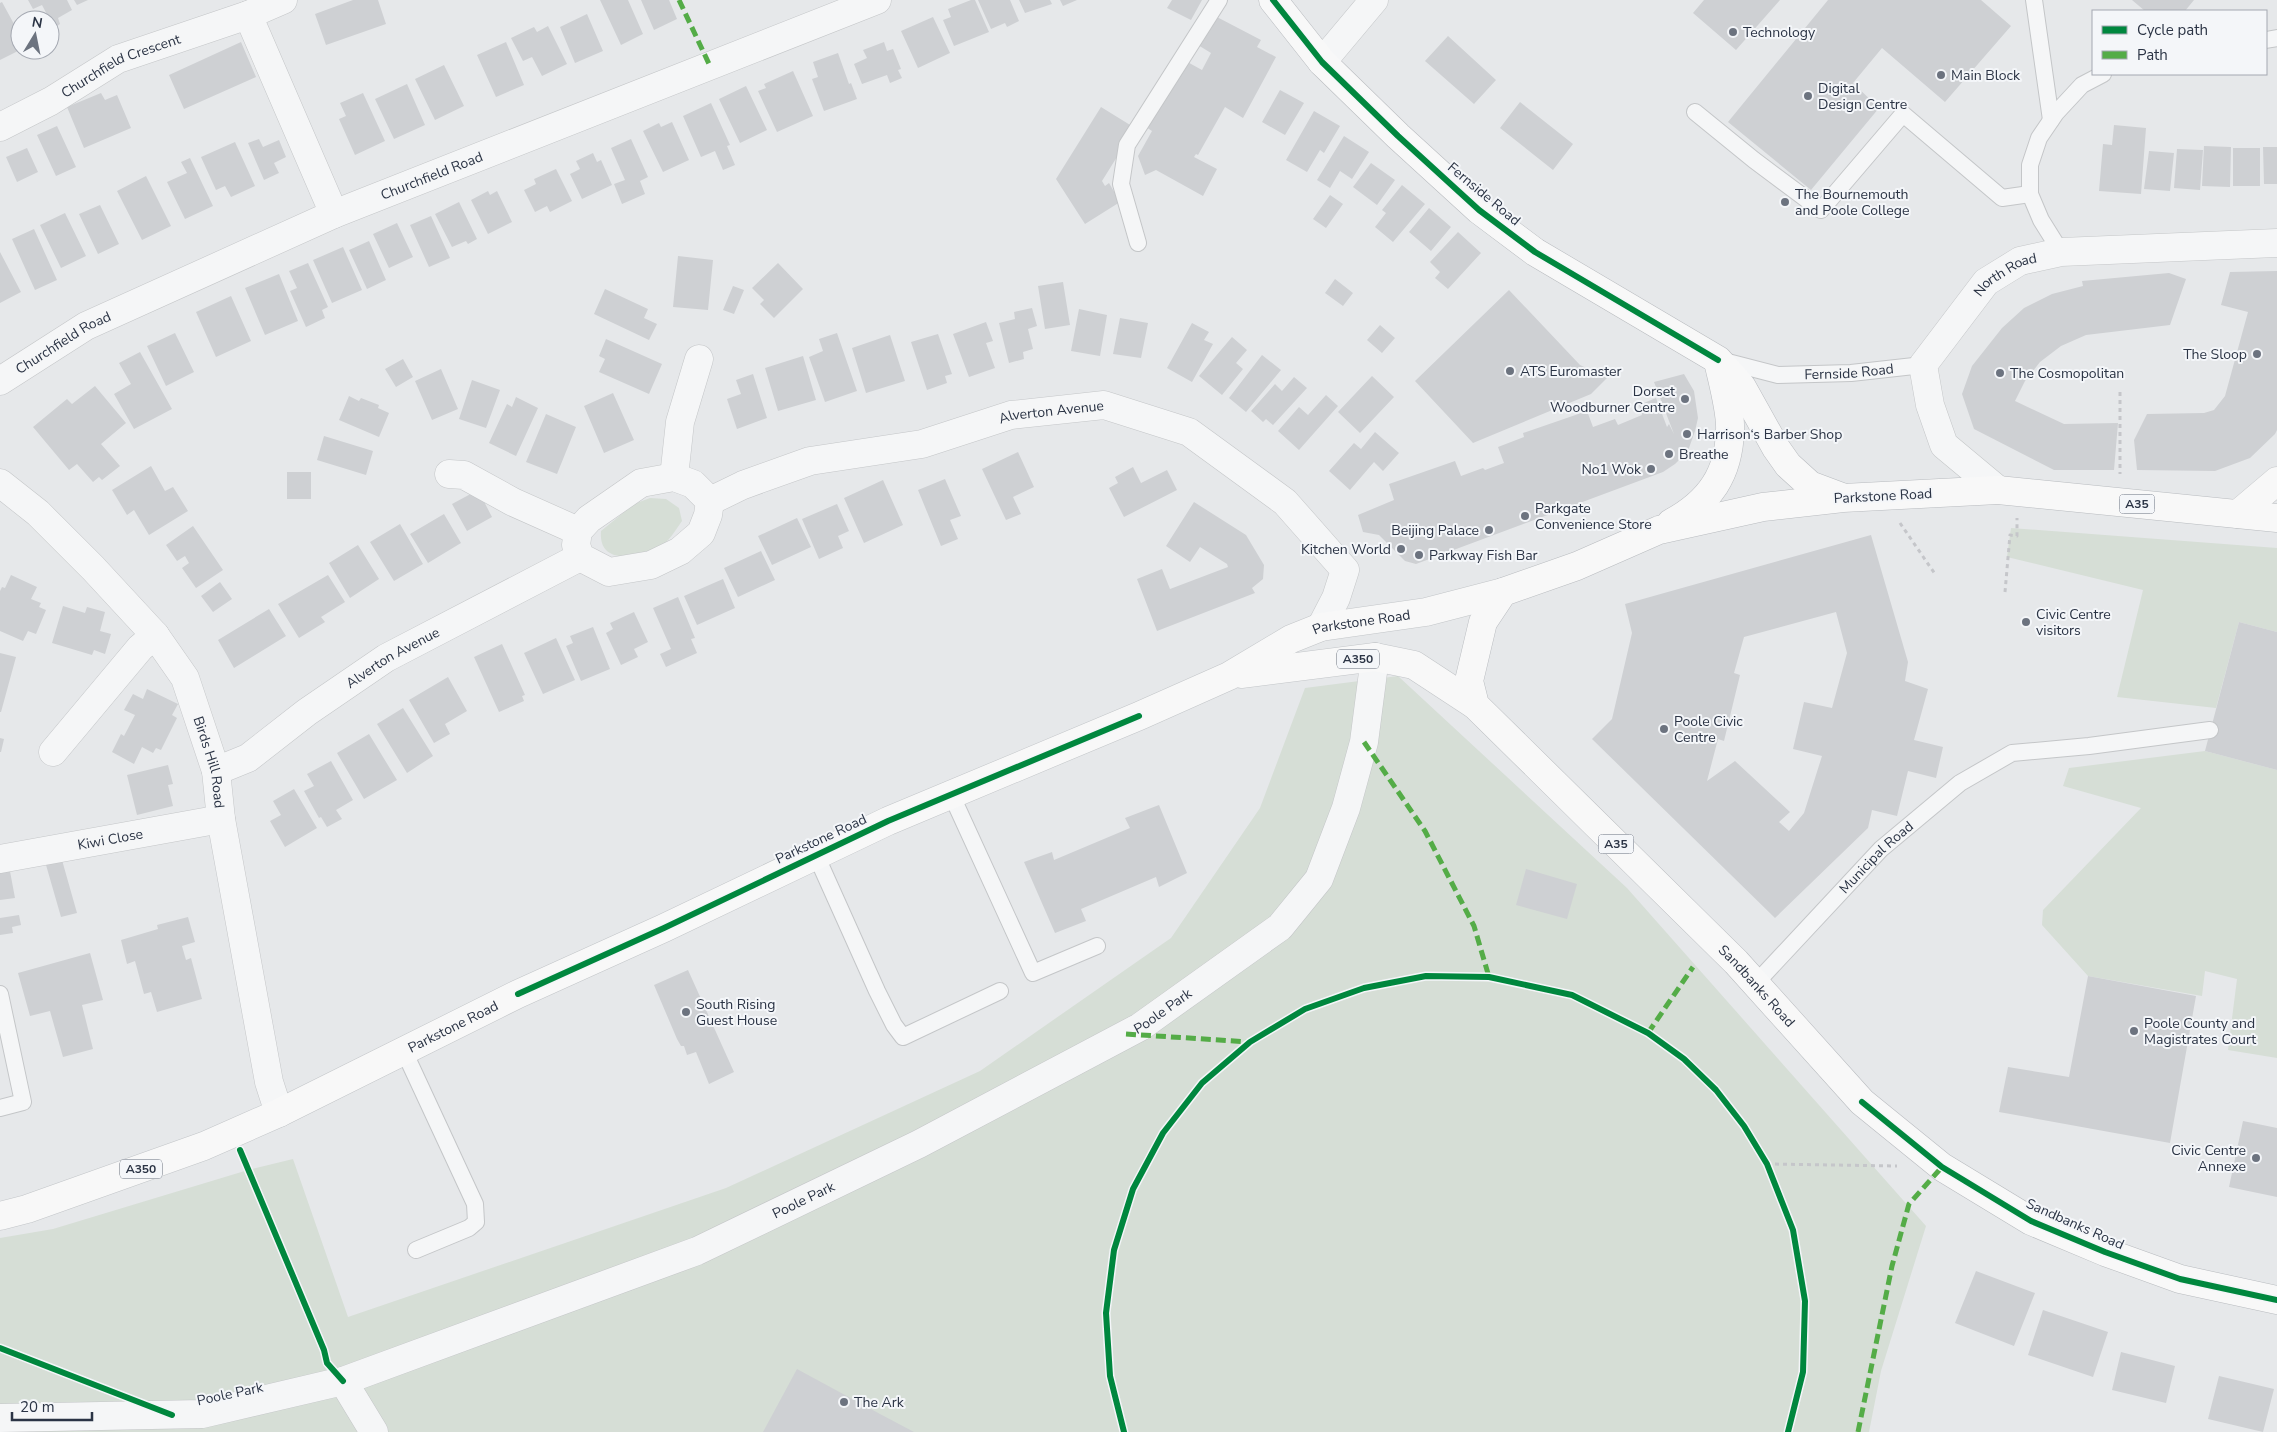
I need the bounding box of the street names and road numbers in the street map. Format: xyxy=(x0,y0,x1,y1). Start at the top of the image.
street label: Churchfield Crescent xyxy=(57,29,183,102)
street label: Churchfield Road xyxy=(378,147,485,204)
street label: Fernside Road xyxy=(1444,158,1524,230)
street label: North Road xyxy=(1969,248,2039,300)
street label: Churchfield Road xyxy=(12,307,114,378)
street label: Fernside Road xyxy=(1804,359,1895,384)
street label: Alverton Avenue xyxy=(996,396,1105,428)
street label: Parkstone Road xyxy=(1833,484,1933,508)
road number: A35 xyxy=(2120,494,2154,514)
street label: Parkstone Road xyxy=(1309,605,1412,639)
street label: Alverton Avenue xyxy=(342,622,443,692)
road number: A350 xyxy=(1337,650,1379,669)
street label: Birds Hill Road xyxy=(189,714,229,809)
street label: Parkstone Road xyxy=(772,810,870,868)
street label: Municipal Road xyxy=(1835,817,1917,898)
street label: Kiwi Close xyxy=(76,824,144,854)
road number: A35 xyxy=(1598,834,1634,854)
street label: Sandbanks Road xyxy=(1714,940,1800,1031)
street label: Poole Park xyxy=(1130,983,1196,1038)
street label: Parkstone Road xyxy=(404,996,501,1057)
road number: A350 xyxy=(120,1160,162,1178)
street label: Poole Park xyxy=(769,1176,839,1223)
street label: Sandbanks Road xyxy=(2023,1194,2127,1254)
street label: Poole Park xyxy=(195,1378,266,1410)

